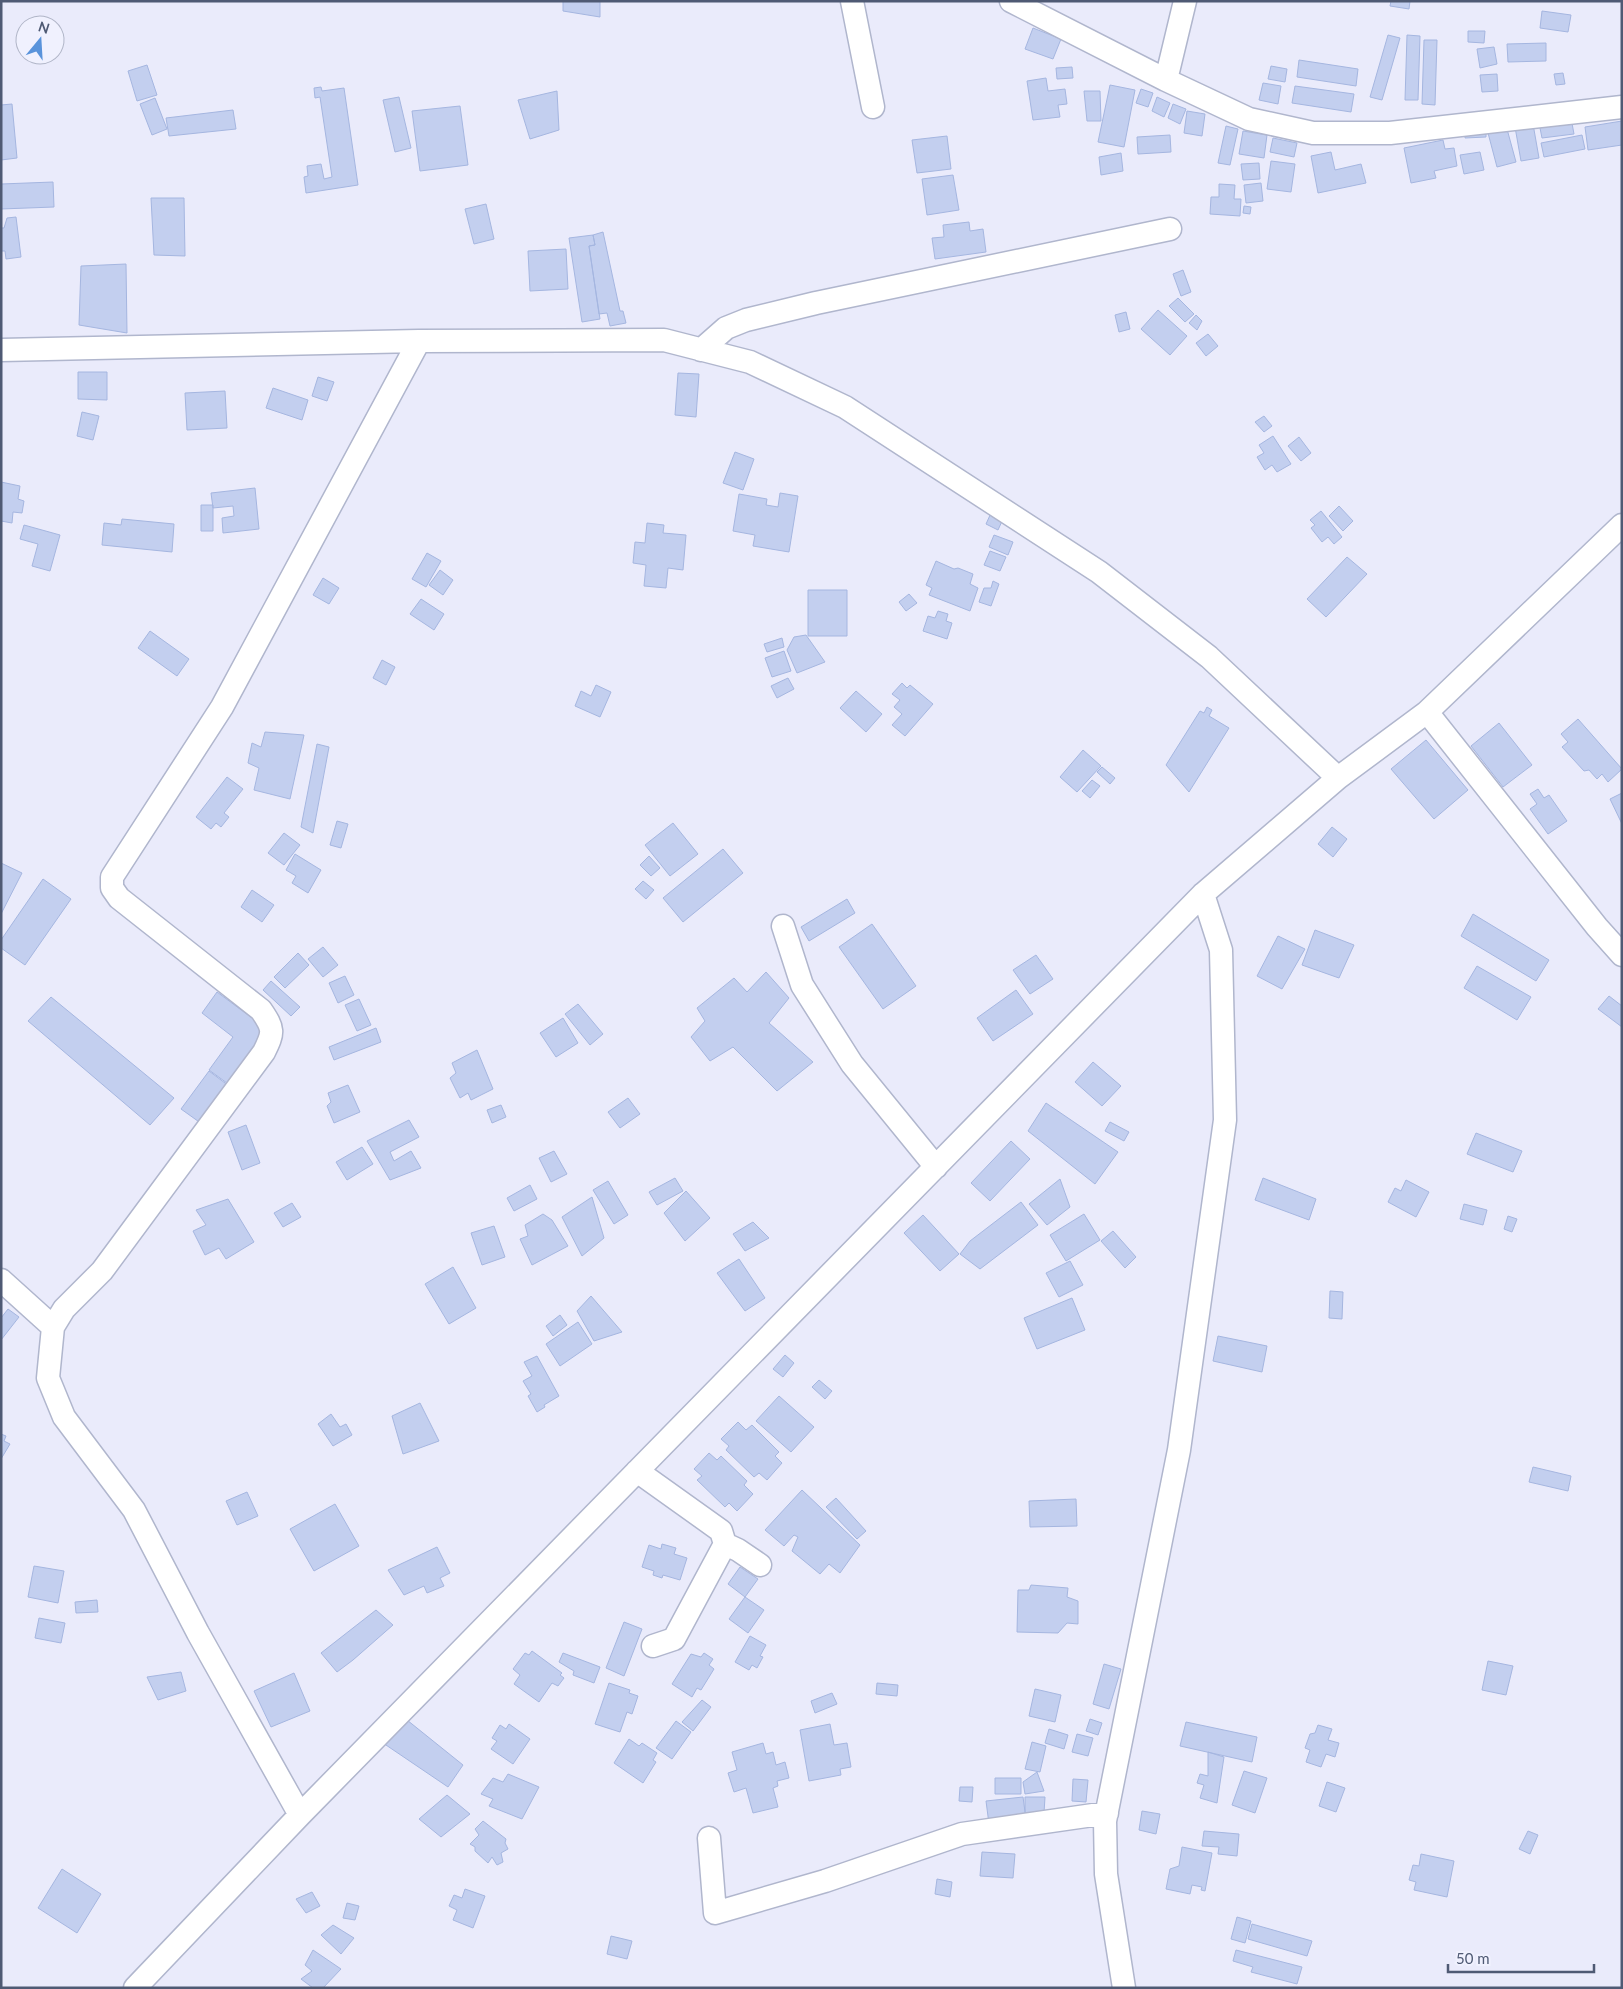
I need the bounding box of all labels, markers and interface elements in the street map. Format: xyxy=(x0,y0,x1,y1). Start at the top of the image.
north arrow xyxy=(15,15,65,65)
text: N xyxy=(36,17,52,37)
scale bar xyxy=(1448,1942,1594,1974)
text: 50 m xyxy=(1456,1949,1490,1967)

